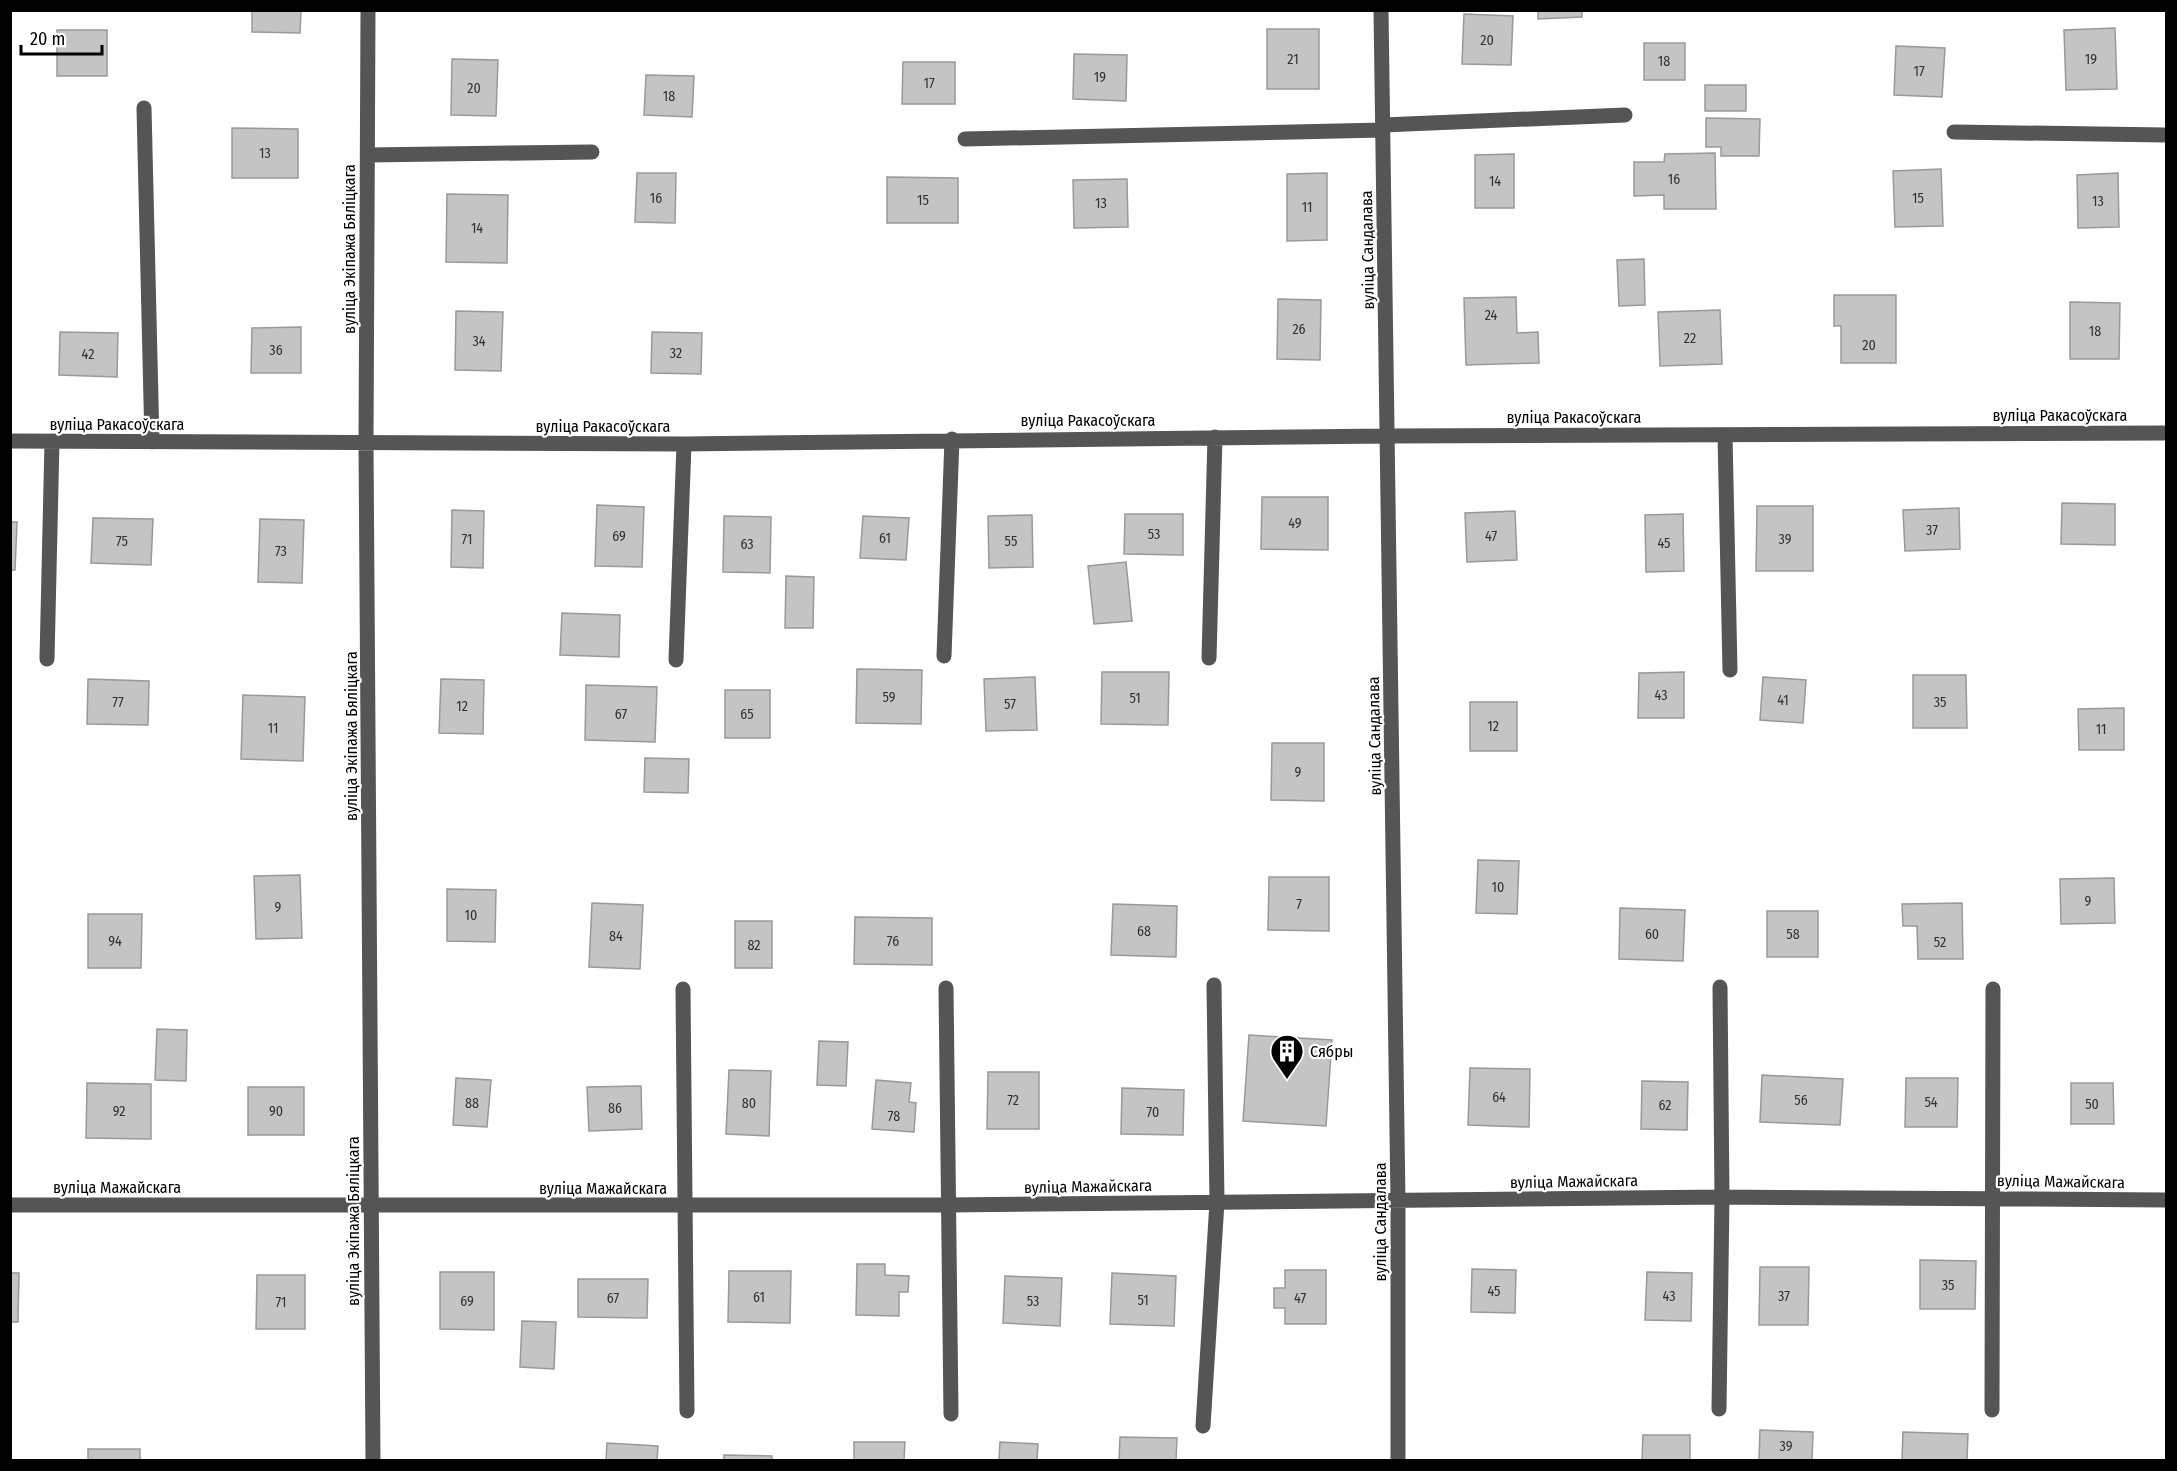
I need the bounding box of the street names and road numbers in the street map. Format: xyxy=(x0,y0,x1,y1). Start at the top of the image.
street label: вуліца Экіпажа Бяліцкага xyxy=(340,164,359,334)
street label: вуліца Сандалава xyxy=(1357,190,1378,310)
street label: вуліца Ракасоўскага xyxy=(1993,406,2128,425)
street label: вуліца Ракасоўскага xyxy=(1507,408,1642,427)
street label: вуліца Ракасоўскага xyxy=(1021,411,1156,430)
street label: вуліца Ракасоўскага xyxy=(50,415,185,434)
street label: вуліца Ракасоўскага xyxy=(536,417,671,436)
street label: вуліца Экіпажа Бяліцкага xyxy=(342,651,361,821)
street label: вуліца Сандалава xyxy=(1364,676,1385,796)
street label: вуліца Экіпажа Бяліцкага xyxy=(344,1136,363,1306)
street label: вуліца Сандалава xyxy=(1371,1162,1390,1282)
street label: вуліца Мажайскага xyxy=(1510,1171,1638,1192)
street label: вуліца Мажайскага xyxy=(1997,1171,2125,1192)
street label: вуліца Мажайскага xyxy=(1024,1176,1152,1197)
street label: вуліца Мажайскага xyxy=(53,1178,181,1197)
street label: вуліца Мажайскага xyxy=(539,1179,667,1198)

